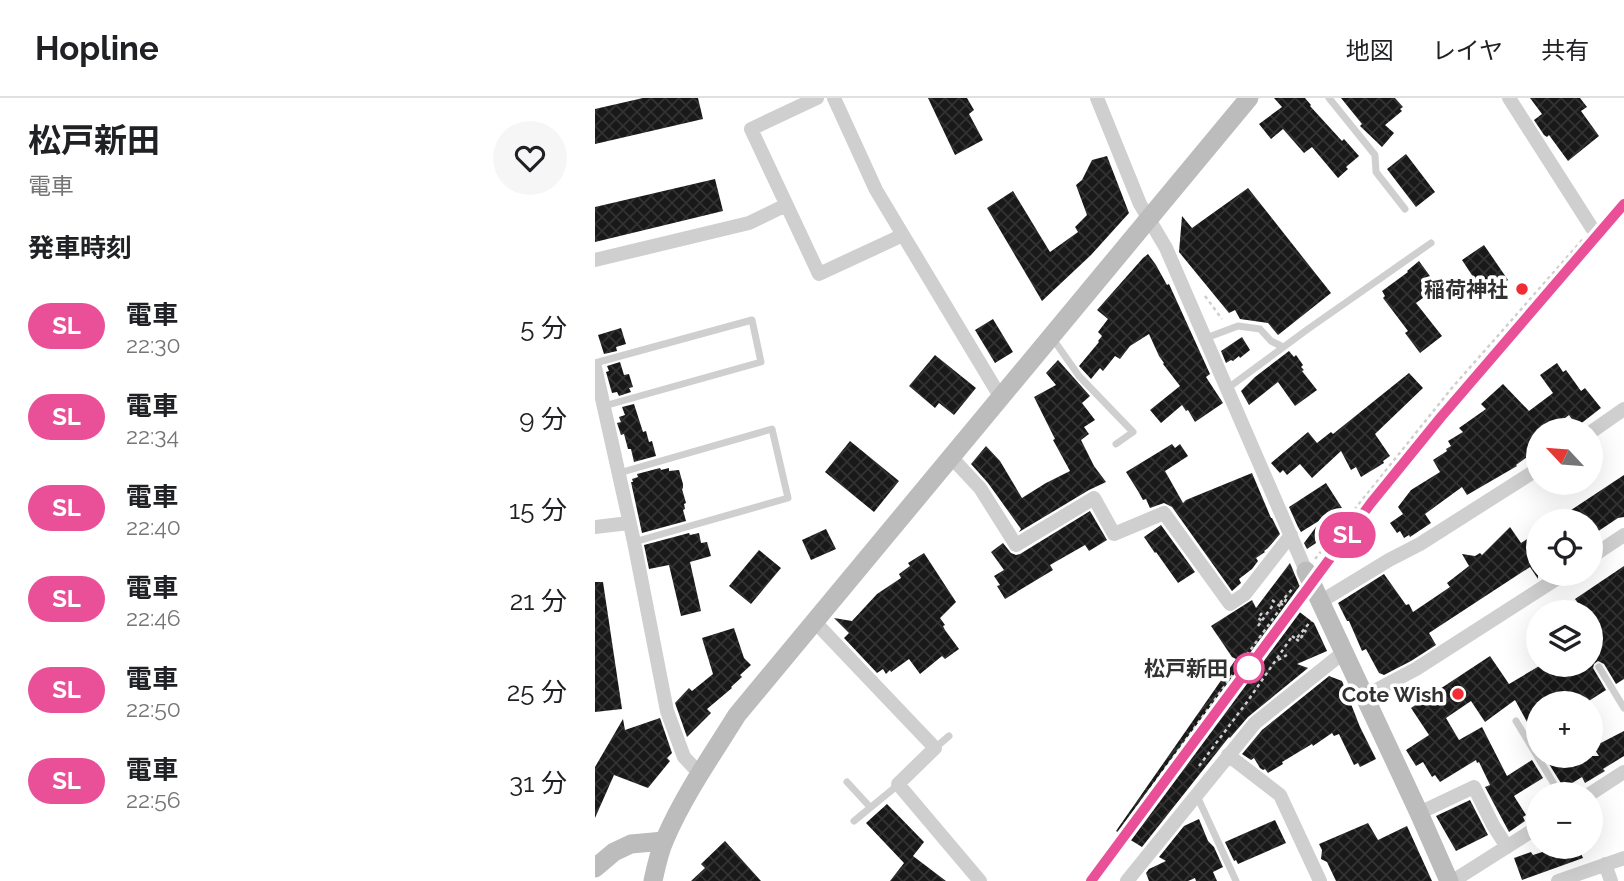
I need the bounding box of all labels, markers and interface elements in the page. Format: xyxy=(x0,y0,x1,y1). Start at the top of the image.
text: Hopline xyxy=(35,29,159,68)
text: 地図 xyxy=(1346,36,1394,65)
text: レイヤ xyxy=(1432,36,1503,65)
text: 共有 xyxy=(1541,36,1589,65)
text: 松戸新田 xyxy=(28,121,160,160)
button: heart xyxy=(493,121,567,195)
text: 電車 xyxy=(28,172,74,199)
text: 発車時刻 xyxy=(28,233,132,263)
place label: 稲荷神社 xyxy=(1424,277,1508,302)
marker: 稲荷神社 xyxy=(1514,281,1530,297)
text: 電車 xyxy=(126,300,178,330)
text: SL xyxy=(52,311,81,340)
text: 5 分 xyxy=(520,313,567,343)
text: 22:30 xyxy=(126,331,181,358)
text: 電車 xyxy=(126,391,178,421)
text: SL xyxy=(52,402,81,431)
text: 9 分 xyxy=(519,404,567,434)
north arrow xyxy=(1526,418,1603,495)
map controls xyxy=(1526,418,1603,859)
text: 22:34 xyxy=(126,422,179,449)
text: 電車 xyxy=(126,482,178,512)
text: SL xyxy=(52,493,81,522)
text: 15 分 xyxy=(509,495,567,525)
button: locate xyxy=(1526,509,1603,586)
line badge: SL xyxy=(1315,512,1379,558)
text: 22:40 xyxy=(126,513,181,540)
text: SL xyxy=(1333,520,1361,549)
text: 電車 xyxy=(126,573,178,603)
text: SL xyxy=(52,584,81,613)
text: 21 分 xyxy=(510,586,567,616)
button: layers xyxy=(1526,600,1603,677)
text: 22:46 xyxy=(126,604,181,631)
marker: 松戸新田 xyxy=(1234,653,1264,683)
place label: 松戸新田 xyxy=(1144,656,1228,681)
text: 電車 xyxy=(126,664,178,694)
text: SL xyxy=(52,675,81,704)
text: 25 分 xyxy=(507,677,567,707)
place label: Cote Wish xyxy=(1342,682,1444,707)
marker: Cote Wish xyxy=(1450,686,1466,702)
button: + xyxy=(1526,691,1603,768)
text: 22:50 xyxy=(126,695,181,722)
text: 電車 xyxy=(126,755,178,785)
text: SL xyxy=(52,766,81,795)
text: 31 分 xyxy=(509,768,567,798)
button: − xyxy=(1526,782,1603,859)
text: 22:56 xyxy=(126,786,181,813)

